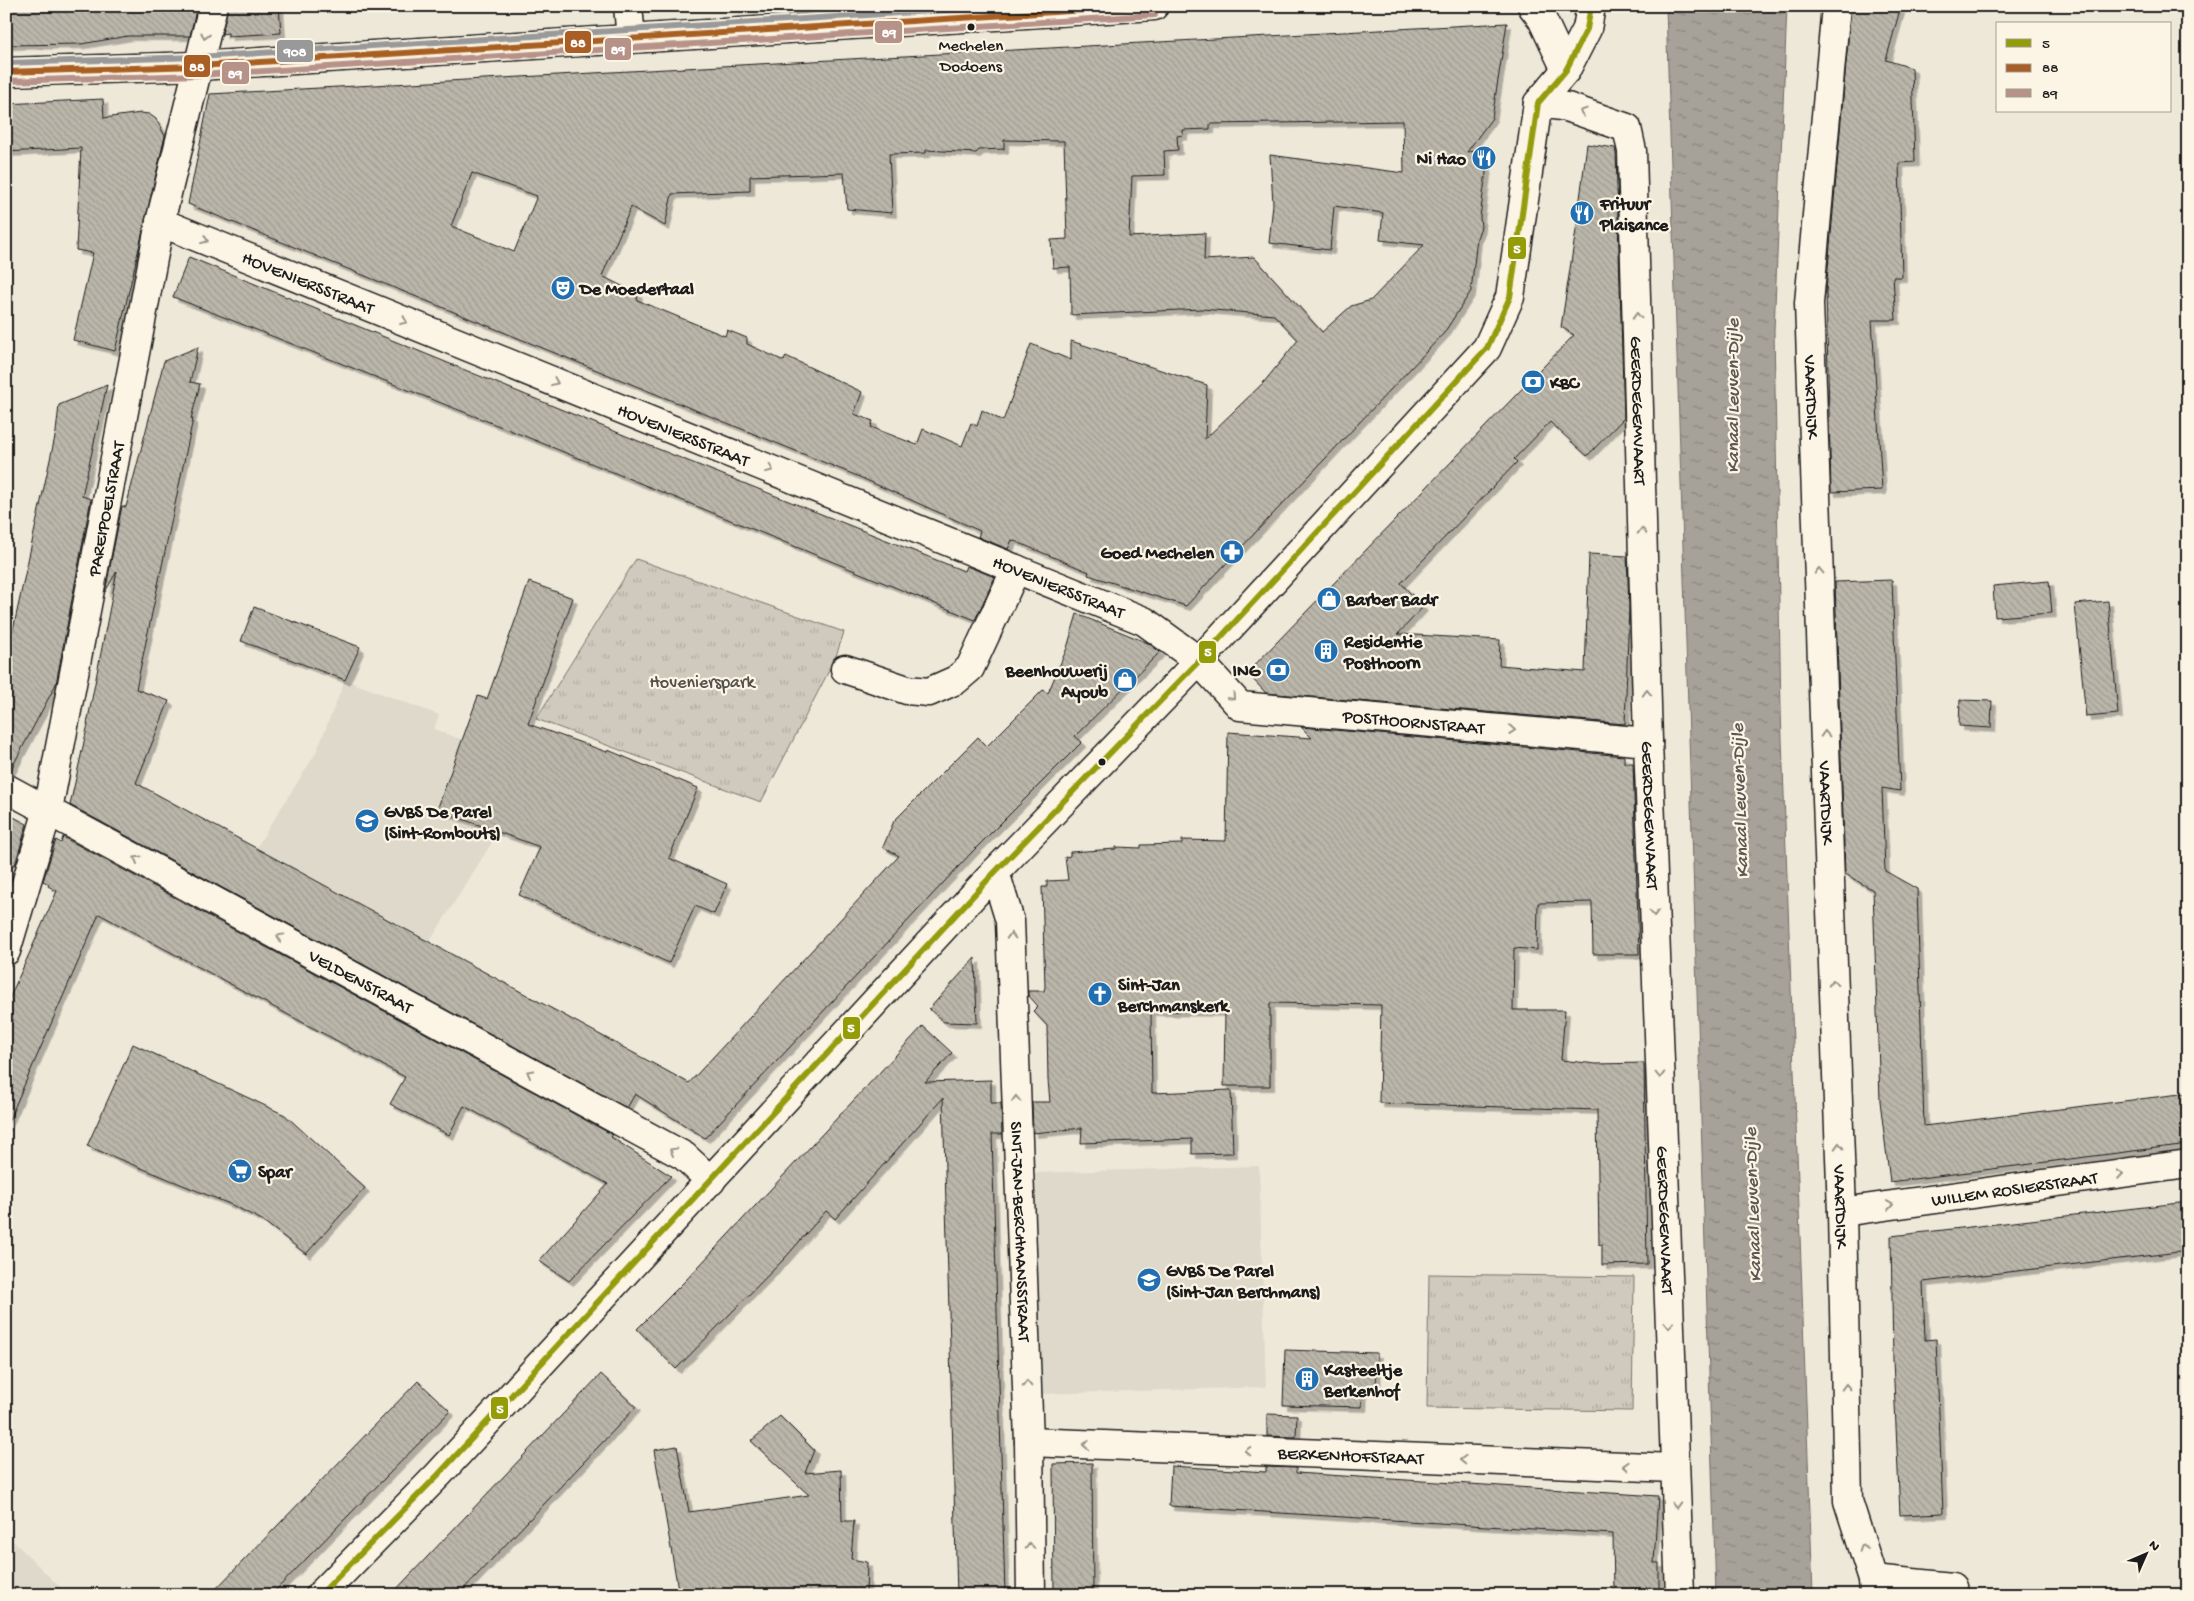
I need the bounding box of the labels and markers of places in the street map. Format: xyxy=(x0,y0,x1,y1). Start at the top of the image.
marker: Mechelen Dodoens xyxy=(966,22,976,32)
place label: Mechelen Dodoens xyxy=(939,37,1003,78)
restaurant icon: Ni Hao xyxy=(1471,145,1497,171)
place label: Ni Hao xyxy=(1416,150,1467,171)
place label: Frituur Plaisance xyxy=(1599,195,1669,237)
restaurant icon: Frituur Plaisance xyxy=(1569,200,1595,226)
theatre icon: De Moedertaal xyxy=(550,275,576,301)
place label: De Moedertaal xyxy=(578,280,694,301)
bank icon: KBC xyxy=(1520,369,1546,395)
place label: KBC xyxy=(1549,374,1581,395)
pharmacy icon: Goed Mechelen xyxy=(1219,539,1245,565)
place label: Goed Mechelen xyxy=(1101,544,1214,565)
shop icon: Barber Badr xyxy=(1316,586,1342,612)
place label: Barber Badr xyxy=(1345,591,1440,612)
place label: Residentie Posthoorn xyxy=(1343,633,1423,675)
building icon: Residentie Posthoorn xyxy=(1313,638,1339,664)
bank icon: ING xyxy=(1265,657,1291,683)
place label: Beenhouwerij Ayoub xyxy=(1004,662,1108,704)
place label: ING xyxy=(1233,662,1262,683)
shop icon: Beenhouwerij Ayoub xyxy=(1112,667,1138,693)
unlabelled marker xyxy=(1097,757,1107,767)
place label: GVBS De Parel (Sint-Rombouts) xyxy=(384,803,501,845)
school or university icon: GVBS De Parel (Sint-Rombouts) xyxy=(354,808,380,834)
place label: Sint-Jan Berchmanskerk xyxy=(1117,976,1230,1018)
church icon: Sint-Jan Berchmanskerk xyxy=(1087,981,1113,1007)
supermarket icon: Spar xyxy=(227,1158,253,1184)
place label: Spar xyxy=(258,1163,294,1184)
place label: GVBS De Parel (Sint-Jan Berchmans) xyxy=(1166,1262,1321,1304)
school or university icon: GVBS De Parel (Sint-Jan Berchmans) xyxy=(1136,1267,1162,1293)
place label: Kasteeltje Berkenhof xyxy=(1323,1361,1403,1403)
building icon: Kasteeltje Berkenhof xyxy=(1294,1366,1320,1392)

